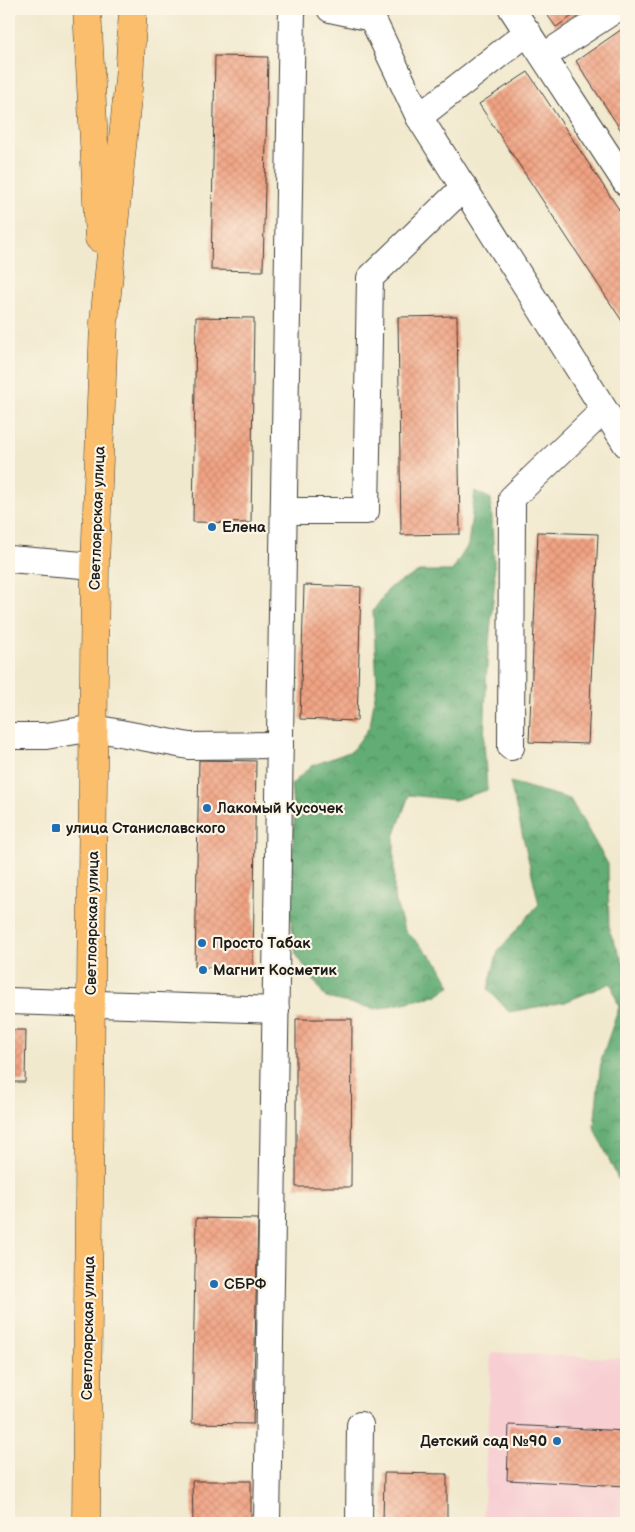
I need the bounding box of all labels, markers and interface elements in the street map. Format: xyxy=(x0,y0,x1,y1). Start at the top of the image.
street label: Светлоярская улица xyxy=(85,445,110,590)
place label: Елена xyxy=(222,518,266,537)
marker: Елена xyxy=(206,521,218,533)
place label: Лакомый Кусочек xyxy=(216,799,344,818)
marker: Лакомый Кусочек xyxy=(201,802,213,814)
place label: улица Станиславского xyxy=(66,819,226,838)
marker: улица Станиславского xyxy=(50,822,62,834)
street label: Светлоярская улица xyxy=(82,851,103,995)
place label: Просто Табак xyxy=(212,934,311,953)
marker: Просто Табак xyxy=(196,937,208,949)
place label: Магнит Косметик xyxy=(213,961,337,980)
marker: Магнит Косметик xyxy=(197,964,209,976)
street label: Светлоярская улица xyxy=(78,1256,99,1400)
place label: СБРФ xyxy=(224,1275,267,1294)
marker: СБРФ xyxy=(208,1278,220,1290)
place label: Детский сад №90 xyxy=(420,1432,547,1451)
marker: Детский сад №90 xyxy=(551,1435,563,1447)

